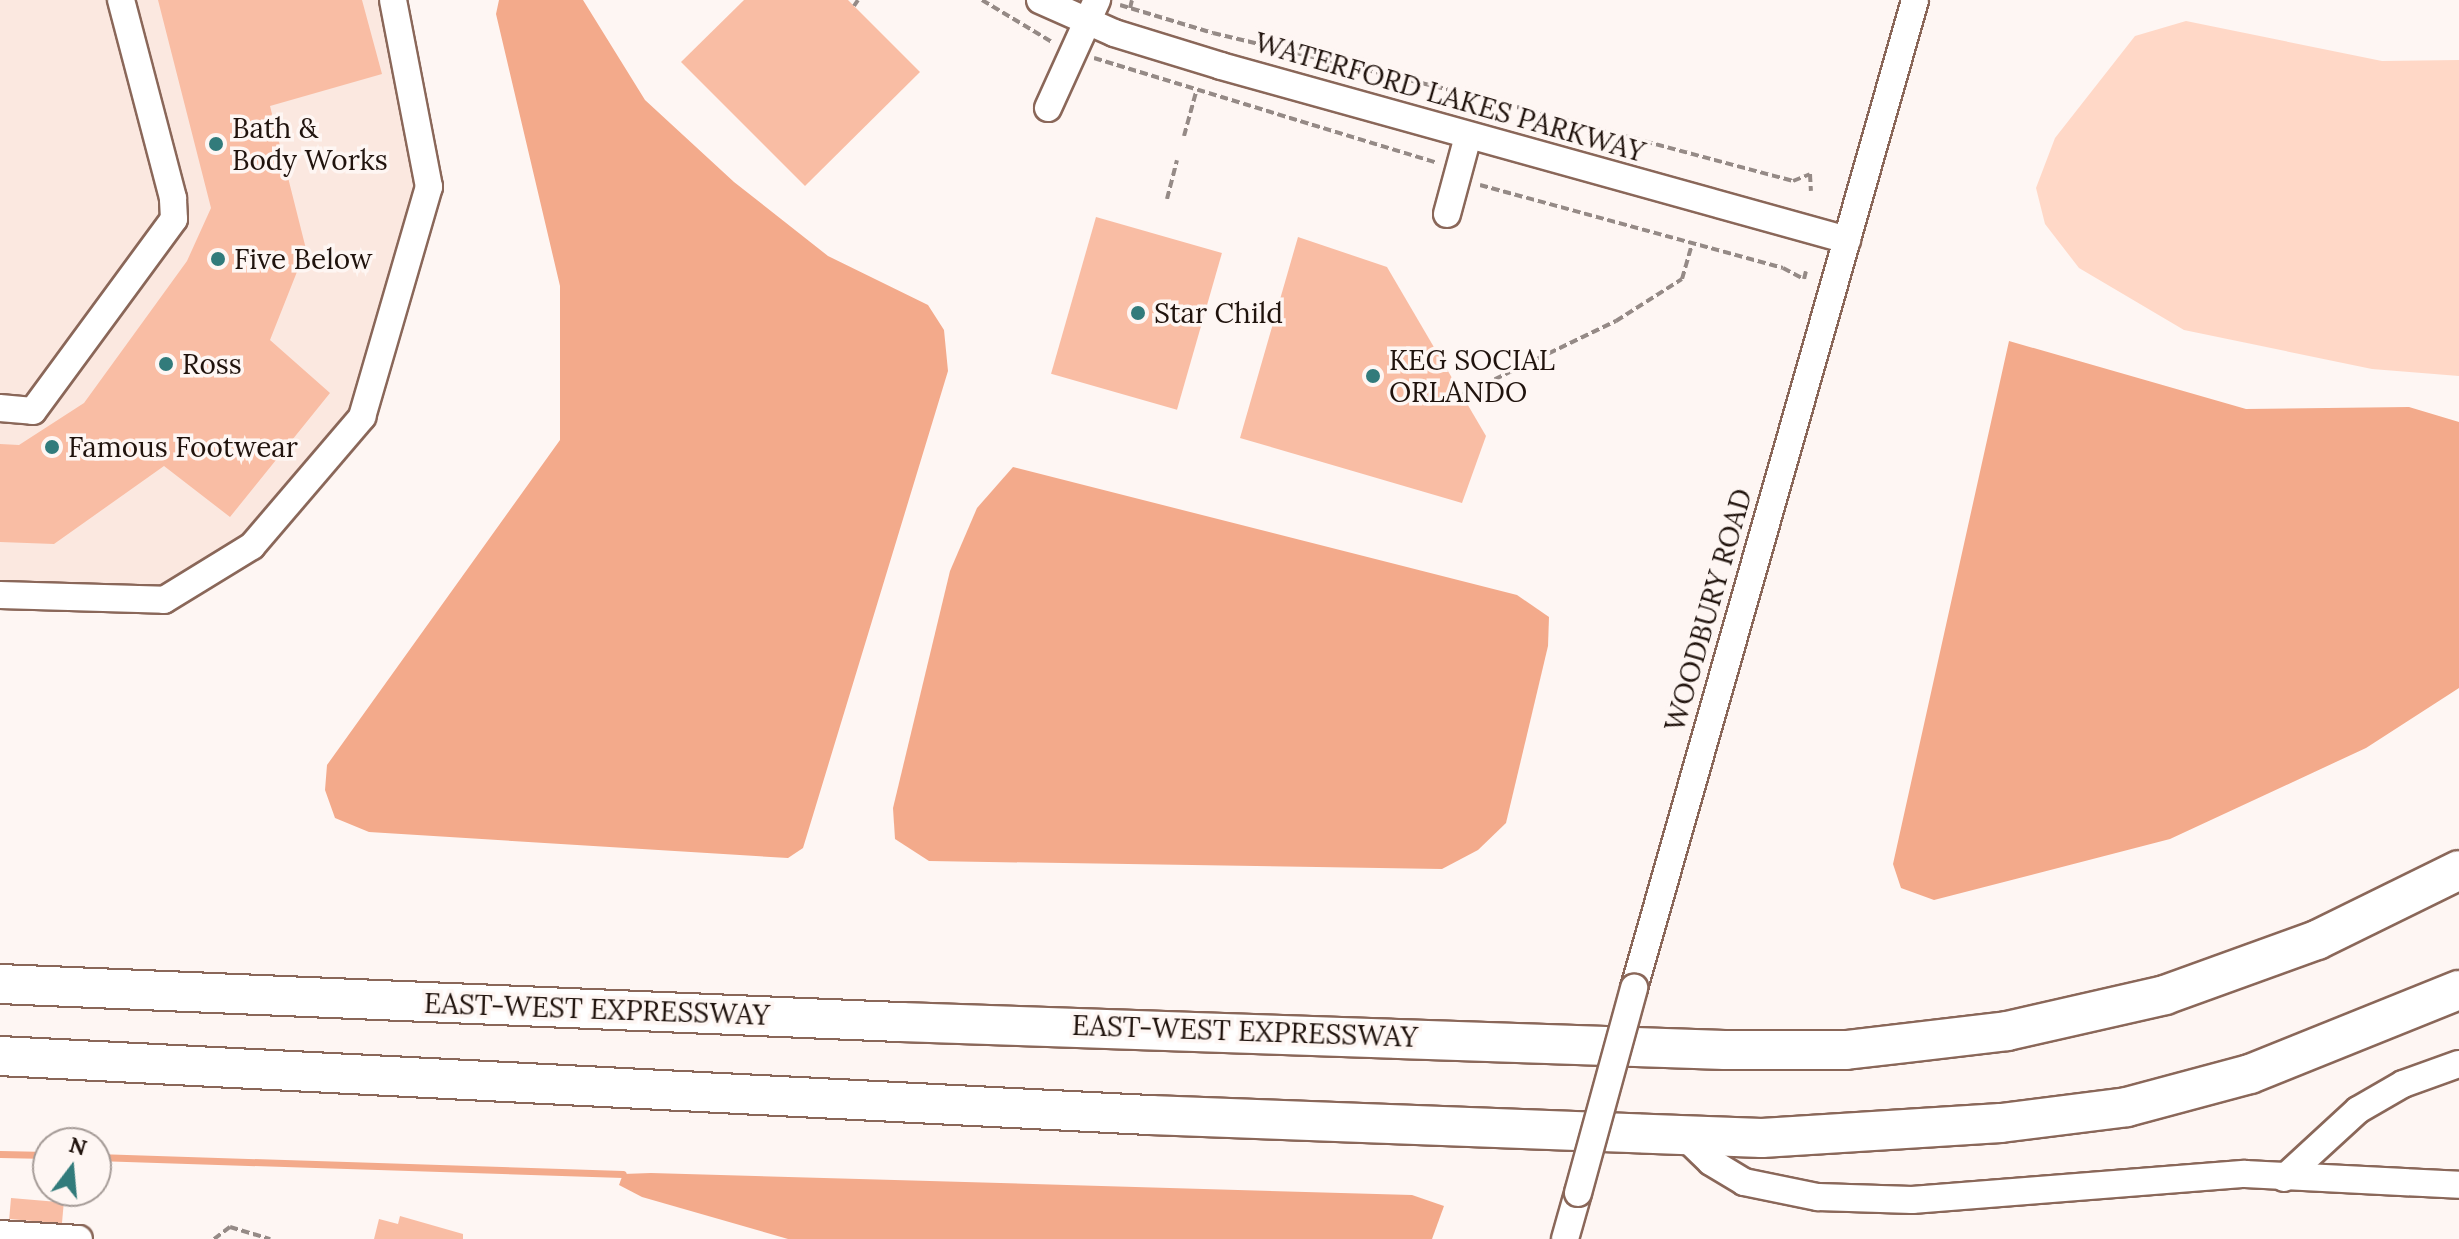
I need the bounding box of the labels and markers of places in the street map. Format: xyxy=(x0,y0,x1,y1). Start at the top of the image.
place label: Bath & Body Works xyxy=(232,111,388,177)
marker: Bath & Body Works xyxy=(207,135,225,153)
place label: Five Below xyxy=(234,242,372,276)
marker: Five Below xyxy=(209,250,227,268)
place label: Star Child xyxy=(1154,296,1283,330)
marker: Star Child xyxy=(1129,304,1147,322)
place label: KEG SOCIAL ORLANDO xyxy=(1389,343,1555,409)
place label: Ross xyxy=(182,347,242,381)
marker: Ross xyxy=(157,355,175,373)
marker: KEG SOCIAL ORLANDO xyxy=(1364,367,1382,385)
place label: Famous Footwear xyxy=(68,430,298,464)
marker: Famous Footwear xyxy=(43,438,61,456)

